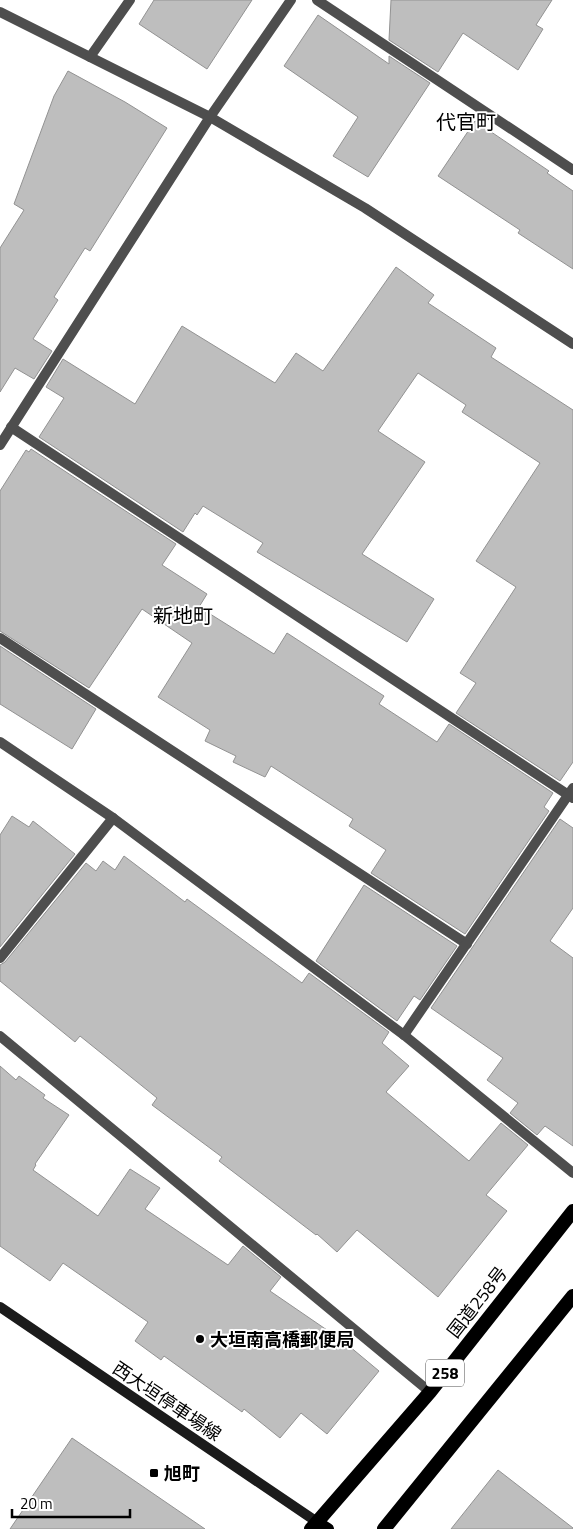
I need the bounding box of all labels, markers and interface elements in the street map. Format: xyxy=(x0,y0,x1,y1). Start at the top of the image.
district label: 代官町 xyxy=(436,106,496,137)
district label: 新地町 xyxy=(153,600,213,631)
street label: 国道258号 xyxy=(440,1260,514,1344)
place label: 大垣南高橋郵便局 xyxy=(210,1326,354,1353)
marker: 大垣南高橋郵便局 xyxy=(194,1333,206,1345)
street label: 西大垣停車場線 xyxy=(107,1355,227,1447)
road number: 258 xyxy=(426,1360,464,1386)
place label: 旭町 xyxy=(164,1460,200,1487)
marker: 旭町 xyxy=(148,1467,160,1479)
scale bar xyxy=(12,1486,130,1518)
text: 20 m xyxy=(20,1492,53,1515)

